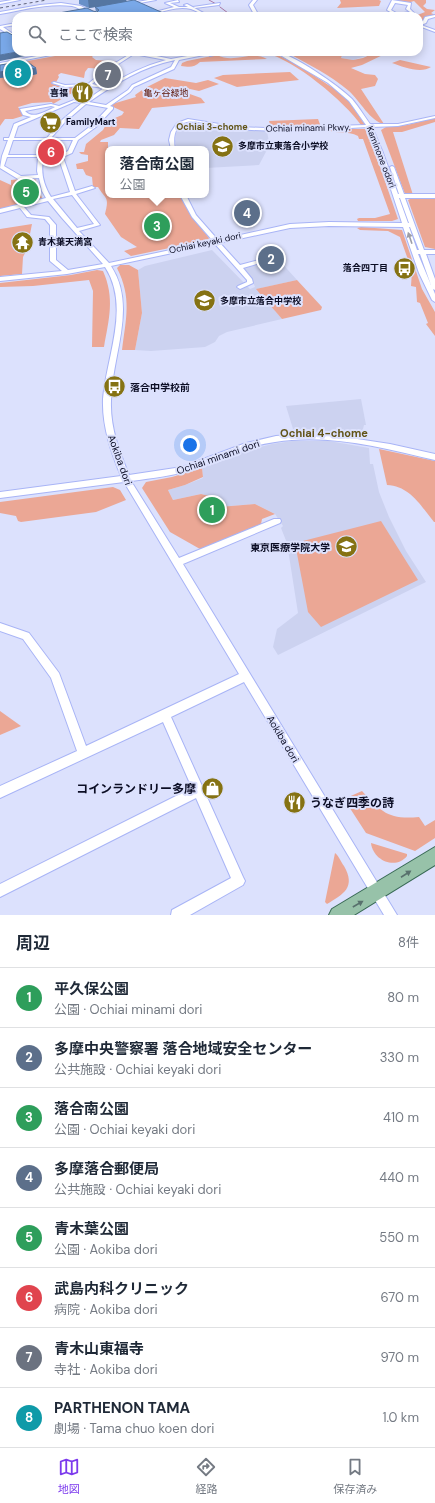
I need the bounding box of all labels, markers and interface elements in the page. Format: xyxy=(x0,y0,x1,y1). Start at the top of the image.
search box xyxy=(12,12,423,56)
icon: search xyxy=(26,23,48,45)
text: ここで検索 xyxy=(58,25,133,45)
pin: 8 xyxy=(5,58,31,88)
pin: 7 xyxy=(95,60,121,90)
restaurant icon: 喜福 xyxy=(70,80,96,106)
place label: 喜福 xyxy=(50,87,68,99)
park label: 亀ヶ谷緑地 xyxy=(143,87,189,99)
supermarket icon: FamilyMart xyxy=(37,109,63,135)
place label: FamilyMart xyxy=(66,116,116,128)
district label: Ochiai 3-chome xyxy=(176,121,248,133)
street label: Ochiai minami Pkwy. xyxy=(266,121,351,135)
street label: Kaminone odori xyxy=(364,124,398,190)
school or university icon: 多摩市立東落合小学校 xyxy=(209,133,235,159)
pin: 6 xyxy=(38,137,64,167)
place label: 多摩市立東落合小学校 xyxy=(238,140,329,152)
popup xyxy=(105,146,209,198)
text: 落合南公園 xyxy=(119,154,195,174)
text: 公園 xyxy=(119,176,146,193)
pin: 5 xyxy=(13,177,39,207)
pin: 4 xyxy=(234,198,260,228)
pin: 3 xyxy=(144,211,170,241)
temple icon: 青木葉天満宮 xyxy=(9,229,35,255)
street label: Ochiai keyaki dori xyxy=(168,230,242,256)
one-way arrow xyxy=(406,232,412,244)
place label: 青木葉天満宮 xyxy=(38,236,92,248)
pin: 2 xyxy=(258,244,284,274)
bus stop icon: 落合四丁目 xyxy=(391,255,417,281)
place label: 落合四丁目 xyxy=(343,262,388,274)
school or university icon: 多摩市立落合中学校 xyxy=(191,288,217,314)
place label: 多摩市立落合中学校 xyxy=(220,295,302,307)
bus stop icon: 落合中学校前 xyxy=(102,374,128,400)
place label: 落合中学校前 xyxy=(130,381,190,394)
district label: Ochiai 4-chome xyxy=(280,426,368,440)
street label: Aokiba dori xyxy=(105,433,135,487)
your location xyxy=(180,435,200,455)
street label: Ochiai minami dori xyxy=(175,437,261,477)
pin: 1 xyxy=(199,495,225,525)
school or university icon: 東京医療学院大学 xyxy=(333,534,359,560)
place label: 東京医療学院大学 xyxy=(250,541,330,554)
street label: Aokiba dori xyxy=(264,713,302,765)
shop icon: コインランドリー多摩 xyxy=(199,776,225,802)
place label: コインランドリー多摩 xyxy=(76,781,196,797)
restaurant icon: うなぎ四季の詩 xyxy=(282,790,308,816)
place label: うなぎ四季の詩 xyxy=(310,795,394,811)
one-way arrow xyxy=(401,870,411,878)
one-way arrow xyxy=(352,900,364,907)
text: 周辺 xyxy=(16,932,50,954)
text: 8件 xyxy=(398,934,419,951)
text: 平久保公園 xyxy=(54,979,129,999)
text: 1 xyxy=(27,989,31,1006)
text: 80 m xyxy=(387,989,419,1006)
text: 公園 · Ochiai minami dori xyxy=(54,1001,202,1018)
text: 多摩中央警察署 落合地域安全センター xyxy=(54,1039,313,1059)
text: 2 xyxy=(25,1049,33,1066)
text: 330 m xyxy=(380,1049,419,1066)
text: 公共施設 · Ochiai keyaki dori xyxy=(54,1061,221,1078)
text: 落合南公園 xyxy=(54,1099,129,1119)
text: 3 xyxy=(25,1109,33,1126)
text: 410 m xyxy=(383,1109,419,1126)
text: 公園 · Ochiai keyaki dori xyxy=(54,1121,195,1138)
text: 多摩落合郵便局 xyxy=(54,1159,159,1179)
text: 4 xyxy=(25,1169,33,1186)
text: 440 m xyxy=(379,1169,419,1186)
text: 公共施設 · Ochiai keyaki dori xyxy=(54,1181,221,1198)
text: 青木葉公園 xyxy=(54,1219,129,1239)
text: 5 xyxy=(25,1229,33,1246)
text: 550 m xyxy=(379,1229,419,1246)
text: 公園 · Aokiba dori xyxy=(54,1241,158,1258)
text: 武島内科クリニック xyxy=(54,1279,189,1299)
text: 6 xyxy=(25,1289,33,1306)
text: 670 m xyxy=(380,1289,419,1306)
text: 病院 · Aokiba dori xyxy=(54,1301,158,1318)
text: 青木山東福寺 xyxy=(54,1339,144,1359)
text: 7 xyxy=(26,1349,32,1366)
text: 970 m xyxy=(380,1349,419,1366)
text: 寺社 · Aokiba dori xyxy=(54,1361,158,1378)
text: PARTHENON TAMA xyxy=(54,1398,190,1418)
text: 8 xyxy=(25,1409,33,1426)
text: 1.0 km xyxy=(382,1409,419,1426)
text: 劇場 · Tama chuo koen dori xyxy=(54,1420,214,1437)
tab: 地図 xyxy=(58,1456,80,1496)
tab: 経路 xyxy=(195,1456,217,1496)
tab: 保存済み xyxy=(333,1456,377,1496)

